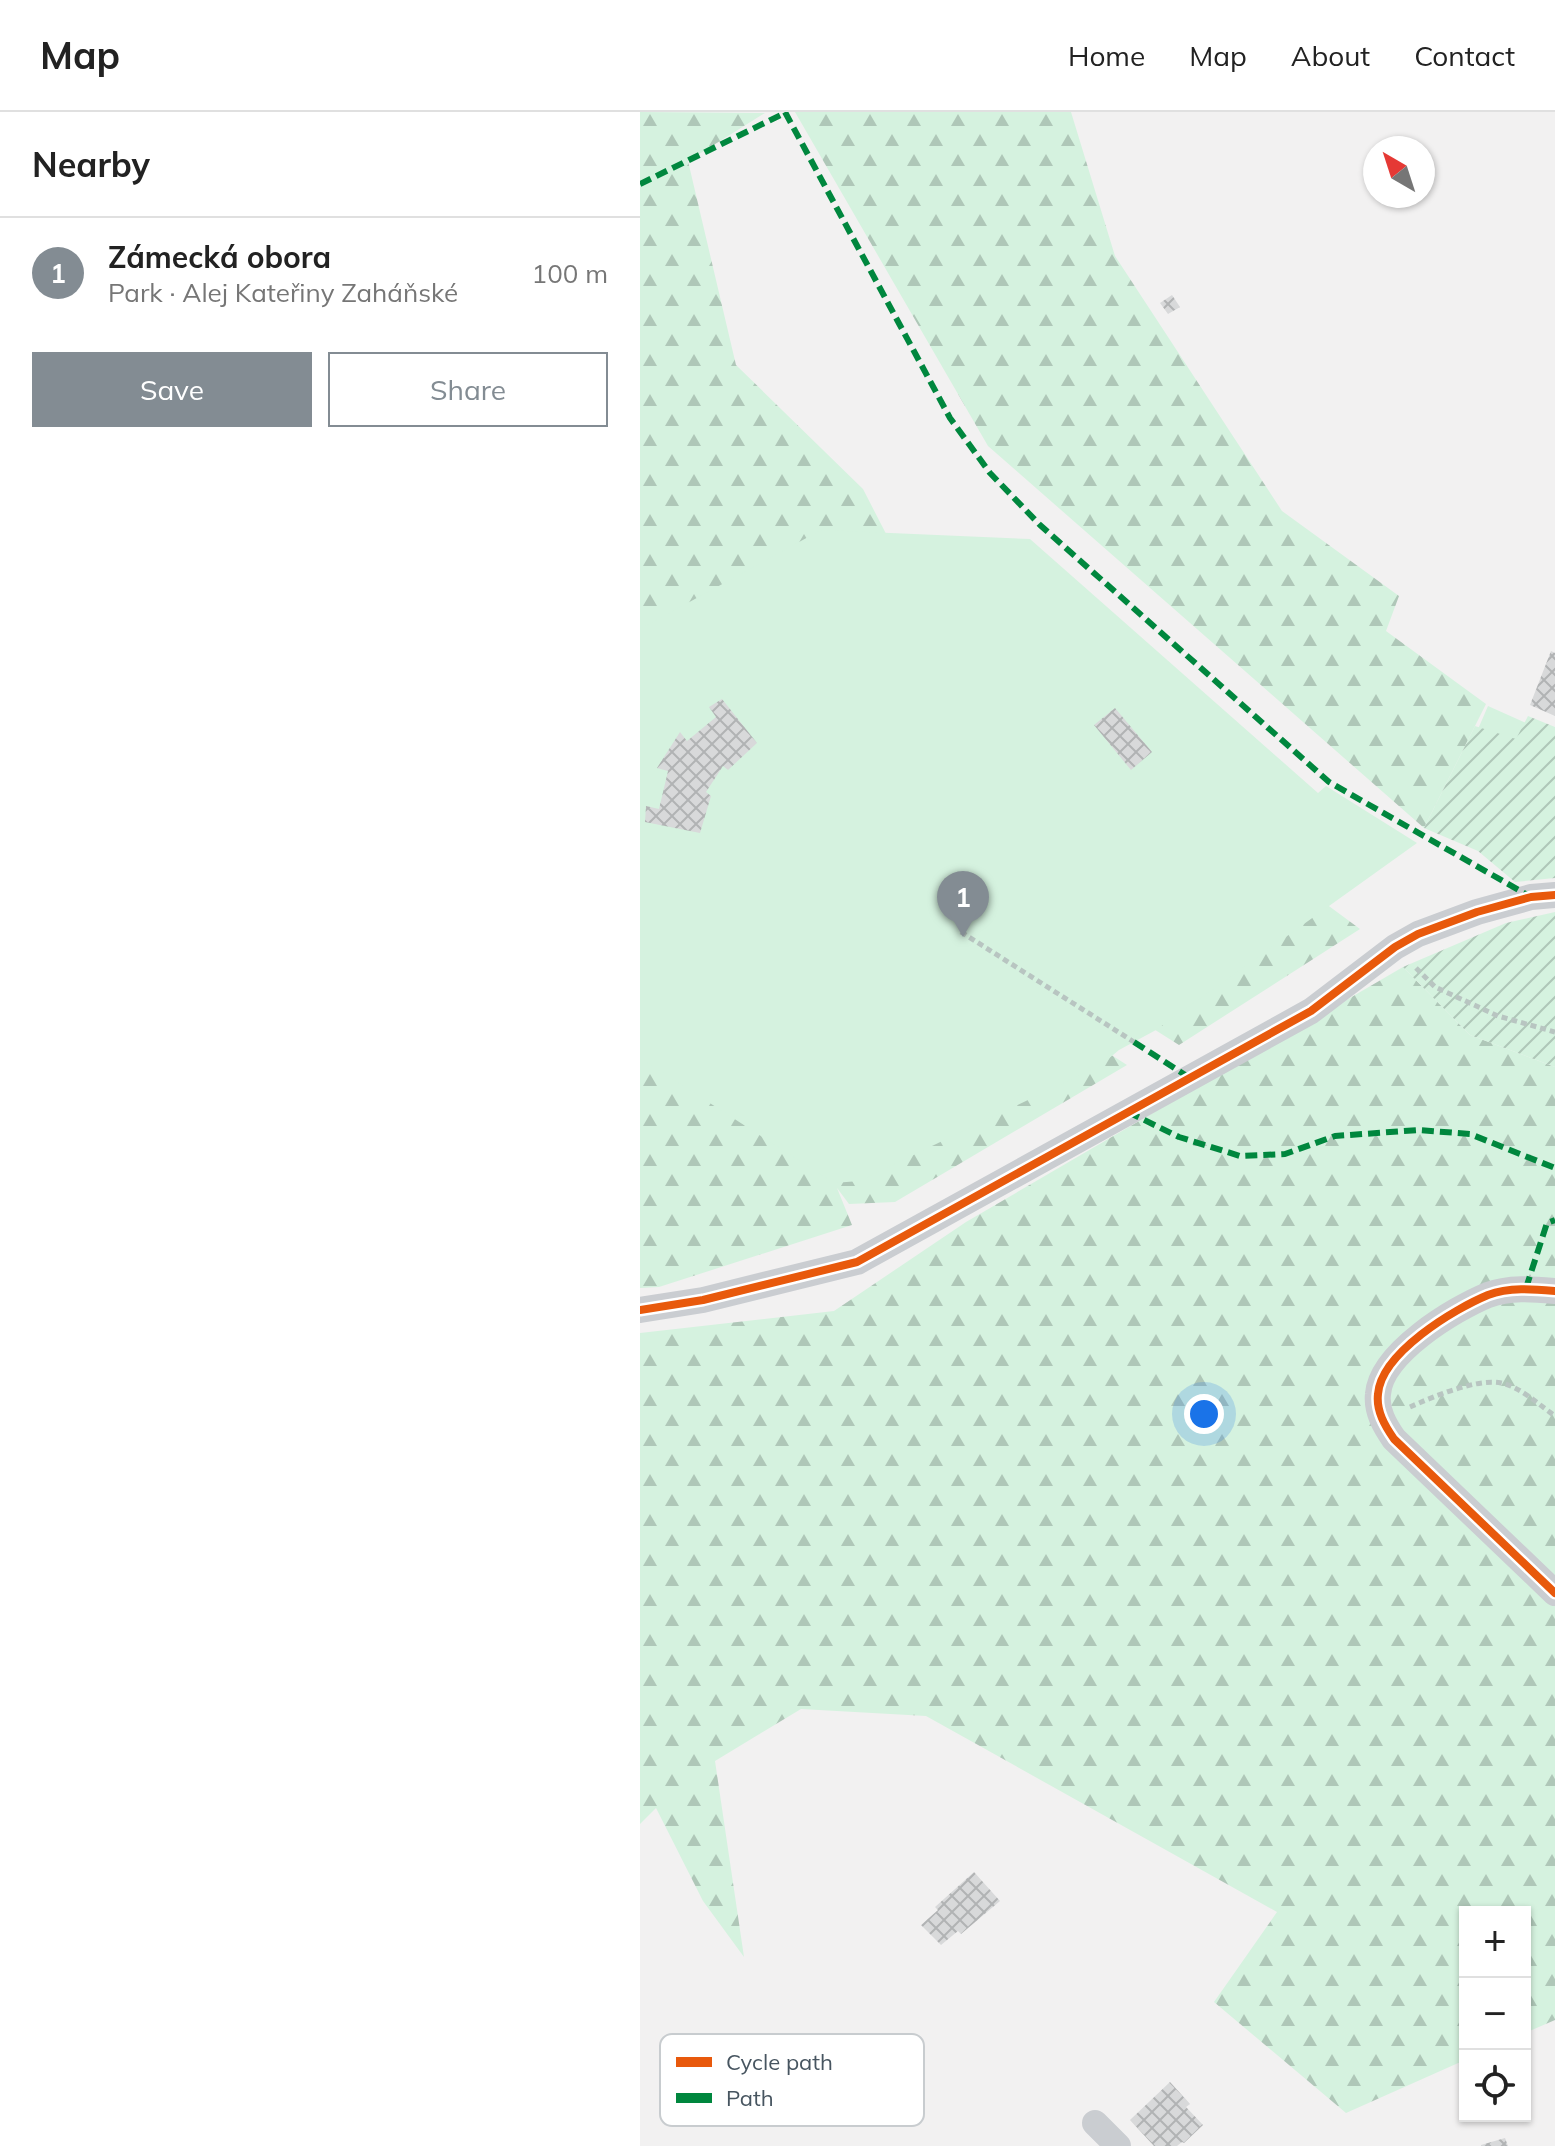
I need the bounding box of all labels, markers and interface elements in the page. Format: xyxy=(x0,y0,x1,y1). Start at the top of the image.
text: Map xyxy=(40,31,120,79)
text: Home xyxy=(1068,38,1145,73)
text: Map xyxy=(1189,38,1247,73)
text: About xyxy=(1291,38,1370,73)
text: Contact xyxy=(1414,38,1515,73)
north arrow xyxy=(1363,136,1435,208)
text: Nearby xyxy=(32,143,150,186)
text: Zámecká obora xyxy=(108,238,331,276)
text: 1 xyxy=(50,257,66,290)
text: 100 m xyxy=(532,257,608,290)
text: Park · Alej Kateřiny Zaháňské xyxy=(108,276,458,309)
button: Save xyxy=(32,352,312,427)
button: Share xyxy=(328,352,608,427)
pin: 1 xyxy=(937,871,989,937)
your location xyxy=(1184,1394,1224,1434)
map controls xyxy=(1459,1906,1531,2122)
button: + xyxy=(1459,1906,1531,1978)
button: − xyxy=(1459,1978,1531,2050)
legend xyxy=(660,2034,924,2126)
text: Cycle path xyxy=(726,2048,833,2076)
button: locate xyxy=(1459,2050,1531,2122)
text: Path xyxy=(726,2084,774,2112)

